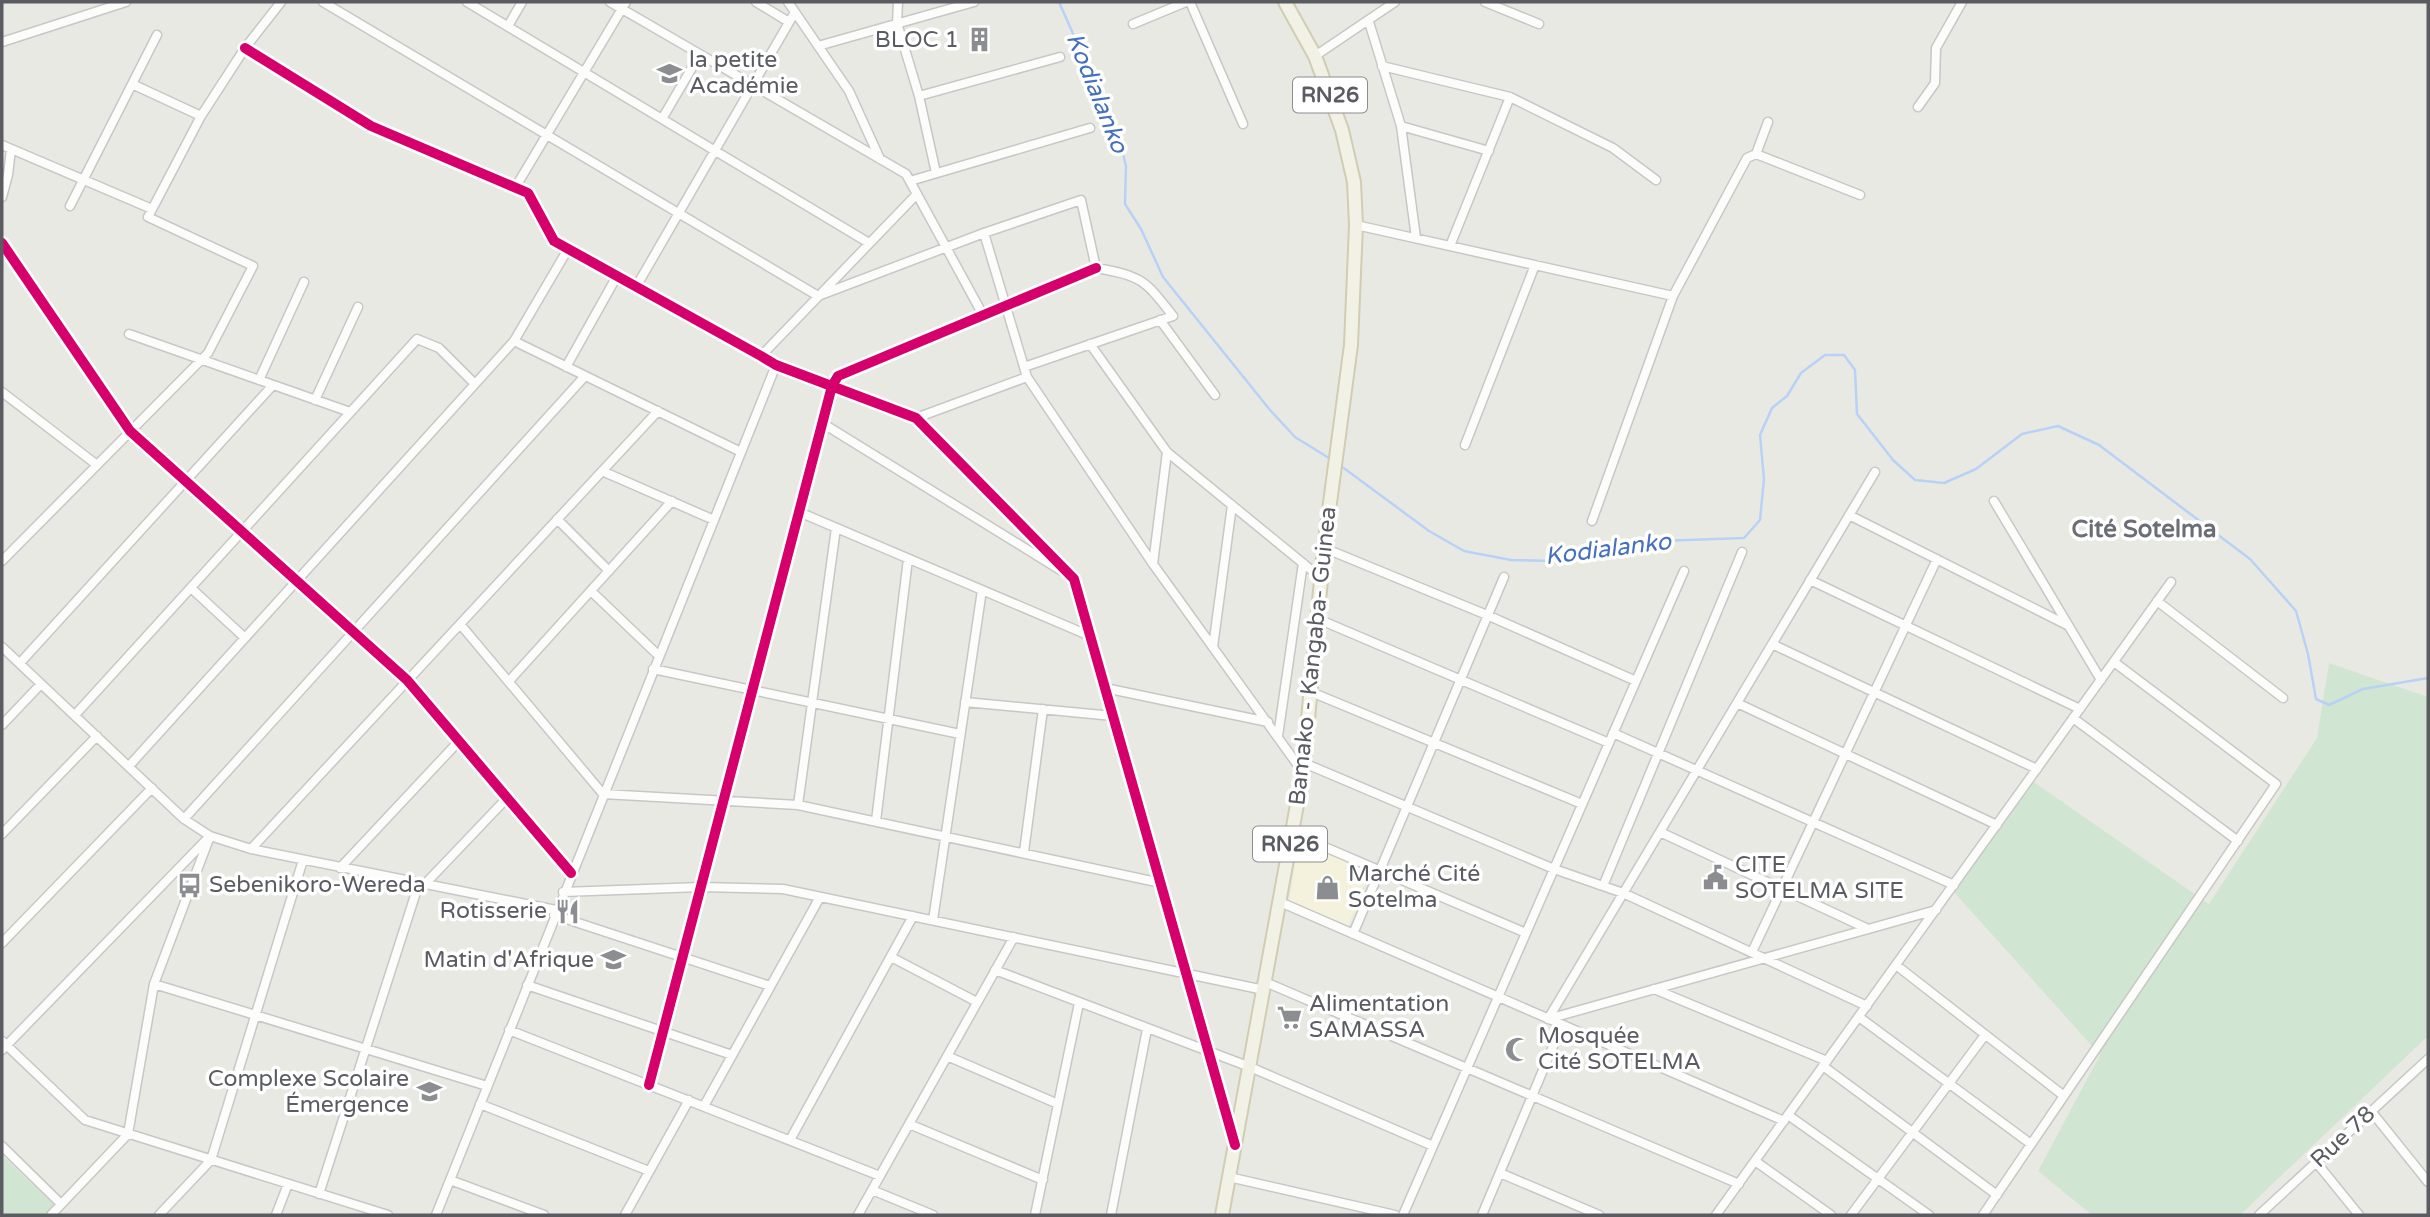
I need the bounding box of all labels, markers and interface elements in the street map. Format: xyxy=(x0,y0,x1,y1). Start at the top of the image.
place label: BLOC 1 xyxy=(875,26,959,54)
building icon: BLOC 1 xyxy=(965,26,993,54)
water label: Kodialanko xyxy=(1060,29,1135,159)
place label: la petite Académie xyxy=(689,46,798,100)
school or university icon: la petite Académie xyxy=(655,59,683,87)
road number: RN26 xyxy=(1293,78,1367,112)
street label: Bamako - Kangaba- Guinea xyxy=(1283,505,1343,807)
district label: Cité Sotelma xyxy=(2072,515,2216,544)
water label: Kodialanko xyxy=(1543,527,1674,571)
road number: RN26 xyxy=(1253,826,1327,862)
place label: CITE SOTELMA SITE xyxy=(1735,851,1904,905)
place label: Marché Cité Sotelma xyxy=(1348,860,1480,914)
public building icon: CITE SOTELMA SITE xyxy=(1701,864,1729,892)
bus stop icon: Sebenikoro-Wereda xyxy=(175,871,203,899)
place label: Sebenikoro-Wereda xyxy=(209,871,426,899)
shop icon: Marché Cité Sotelma xyxy=(1314,873,1342,901)
place label: Rotisserie xyxy=(440,897,547,925)
restaurant icon: Rotisserie xyxy=(553,897,581,925)
place label: Matin d'Afrique xyxy=(423,946,594,974)
school or university icon: Matin d'Afrique xyxy=(600,946,628,974)
place label: Alimentation SAMASSA xyxy=(1309,990,1449,1044)
supermarket icon: Alimentation SAMASSA xyxy=(1275,1003,1303,1031)
place label: Mosquée Cité SOTELMA xyxy=(1538,1022,1701,1076)
mosque icon: Mosquée Cité SOTELMA xyxy=(1504,1035,1532,1063)
place label: Complexe Scolaire Émergence xyxy=(208,1065,409,1119)
school or university icon: Complexe Scolaire Émergence xyxy=(415,1078,443,1106)
street label: Rue 78 xyxy=(2305,1100,2381,1174)

